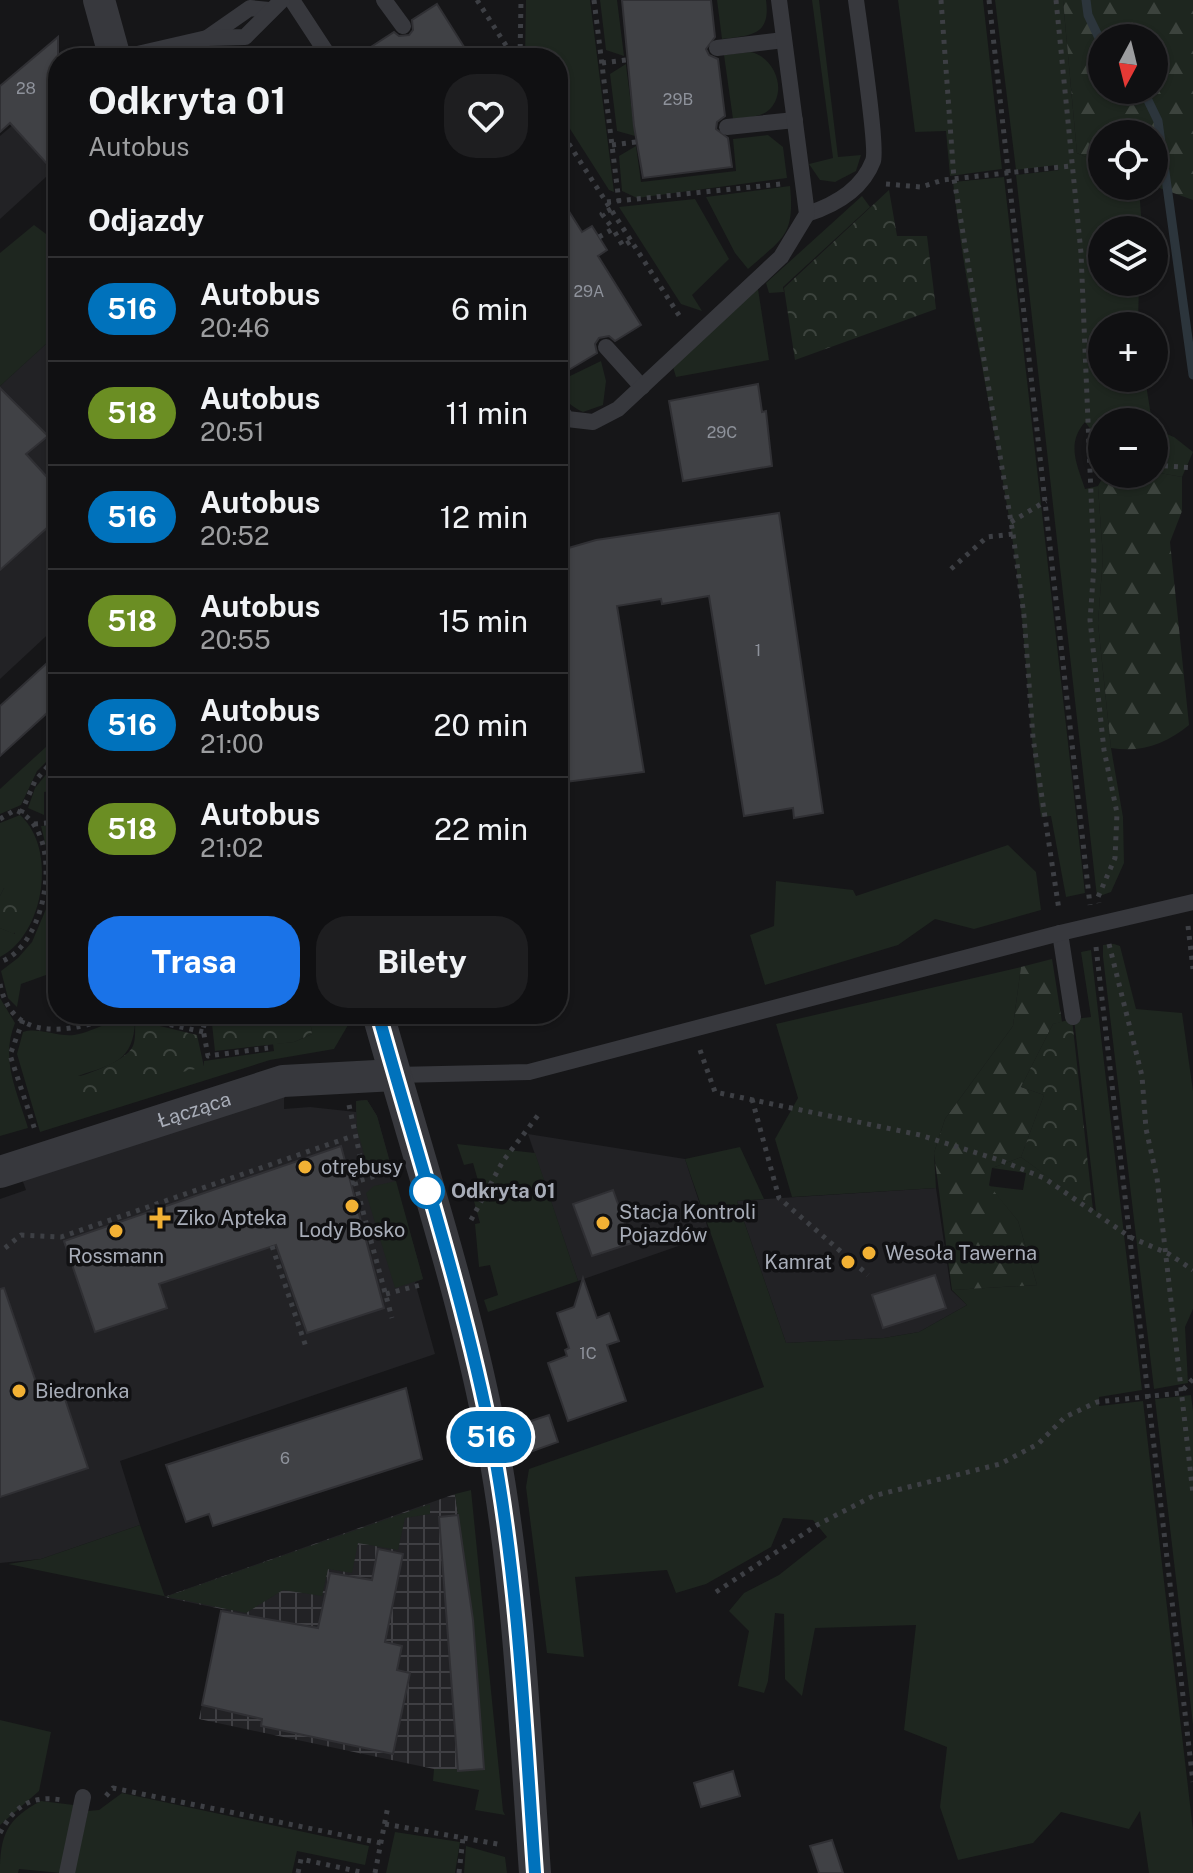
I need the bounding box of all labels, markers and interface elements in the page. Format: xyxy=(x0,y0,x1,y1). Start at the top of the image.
north arrow xyxy=(1088,24,1168,104)
map controls xyxy=(1088,24,1168,488)
button: heart xyxy=(444,74,528,158)
text: Odkryta 01 xyxy=(88,78,286,123)
house number: 28 xyxy=(16,79,36,98)
house number: 29B xyxy=(663,90,693,109)
button: locate xyxy=(1088,120,1168,200)
text: Autobus xyxy=(88,131,190,162)
text: Odjazdy xyxy=(88,202,204,238)
button: layers xyxy=(1088,216,1168,296)
text: Autobus xyxy=(200,276,320,312)
house number: 29A xyxy=(574,282,604,301)
text: 6 min xyxy=(451,291,528,327)
text: 516 xyxy=(107,292,157,325)
text: 20:46 xyxy=(200,312,270,343)
button: + xyxy=(1088,312,1168,392)
text: Autobus xyxy=(200,380,320,416)
text: 11 min xyxy=(445,395,528,431)
text: 518 xyxy=(107,396,157,429)
button: − xyxy=(1088,408,1168,488)
text: 20:51 xyxy=(200,416,265,447)
house number: 29C xyxy=(707,423,737,442)
text: Autobus xyxy=(200,484,320,520)
text: 12 min xyxy=(440,499,528,535)
text: 516 xyxy=(107,500,157,533)
text: 20:52 xyxy=(200,520,269,551)
text: Autobus xyxy=(200,588,320,624)
text: 15 min xyxy=(438,603,528,639)
text: 518 xyxy=(107,604,157,637)
text: 20:55 xyxy=(200,624,271,655)
house number: 1 xyxy=(755,641,761,660)
text: Autobus xyxy=(200,692,320,728)
text: 20 min xyxy=(434,707,528,743)
text: 516 xyxy=(107,708,157,741)
text: 21:00 xyxy=(200,728,264,759)
text: Autobus xyxy=(200,796,320,832)
text: 22 min xyxy=(434,811,528,847)
text: 518 xyxy=(107,812,157,845)
text: 21:02 xyxy=(200,832,263,863)
button: Trasa xyxy=(88,916,300,1008)
button: Bilety xyxy=(316,916,528,1008)
street label: Łącząca xyxy=(155,1087,234,1133)
place label: otrębusy xyxy=(321,1155,403,1179)
marker: otrębusy xyxy=(296,1158,314,1176)
marker: Odkryta 01 xyxy=(410,1174,444,1208)
place label: Odkryta 01 xyxy=(451,1179,555,1203)
marker: Lody Bosko xyxy=(343,1197,361,1215)
place label: Stacja Kontroli Pojazdów xyxy=(619,1200,756,1247)
place label: Ziko Apteka xyxy=(176,1206,287,1230)
marker: Ziko Apteka xyxy=(151,1209,169,1227)
marker: Stacja Kontroli Pojazdów xyxy=(594,1214,612,1232)
place label: Lody Bosko xyxy=(299,1218,405,1242)
marker: Rossmann xyxy=(107,1222,125,1240)
place label: Wesoła Tawerna xyxy=(885,1241,1037,1265)
place label: Rossmann xyxy=(68,1244,164,1268)
marker: Wesoła Tawerna xyxy=(860,1244,878,1262)
place label: Kamrat xyxy=(764,1250,832,1274)
marker: Kamrat xyxy=(839,1253,857,1271)
house number: 1C xyxy=(579,1344,597,1363)
place label: Biedronka xyxy=(35,1379,129,1403)
marker: Biedronka xyxy=(10,1382,28,1400)
line badge: 516 xyxy=(445,1411,537,1463)
text: 516 xyxy=(466,1420,516,1453)
house number: 6 xyxy=(280,1449,290,1468)

